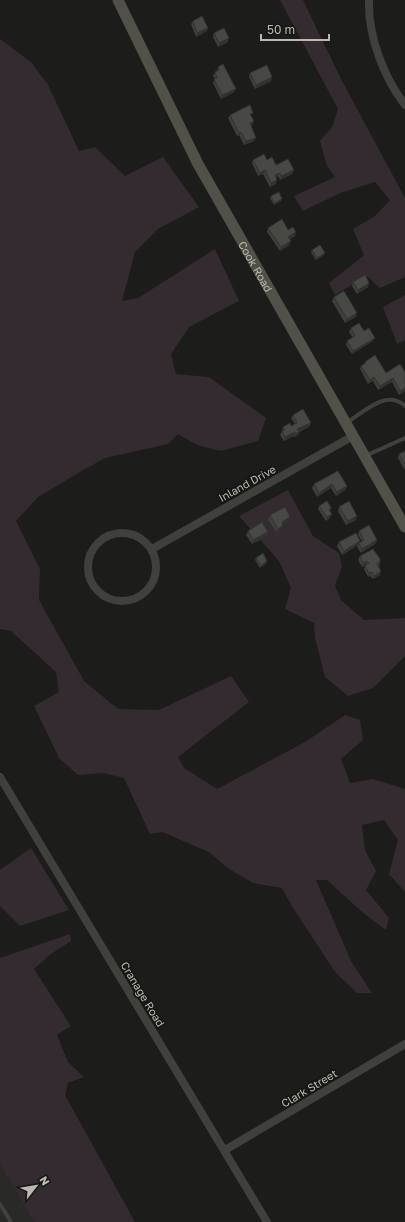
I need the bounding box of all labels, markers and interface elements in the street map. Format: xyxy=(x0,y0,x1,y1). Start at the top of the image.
scale bar xyxy=(261,16,329,42)
text: 50 m xyxy=(267,22,295,37)
street label: Cook Road xyxy=(237,238,276,294)
street label: Inland Drive xyxy=(216,462,278,504)
street label: Cranage Road xyxy=(118,959,168,1029)
street label: Clark Street xyxy=(279,1066,339,1110)
north arrow xyxy=(16,1166,56,1206)
text: N xyxy=(37,1174,53,1188)

